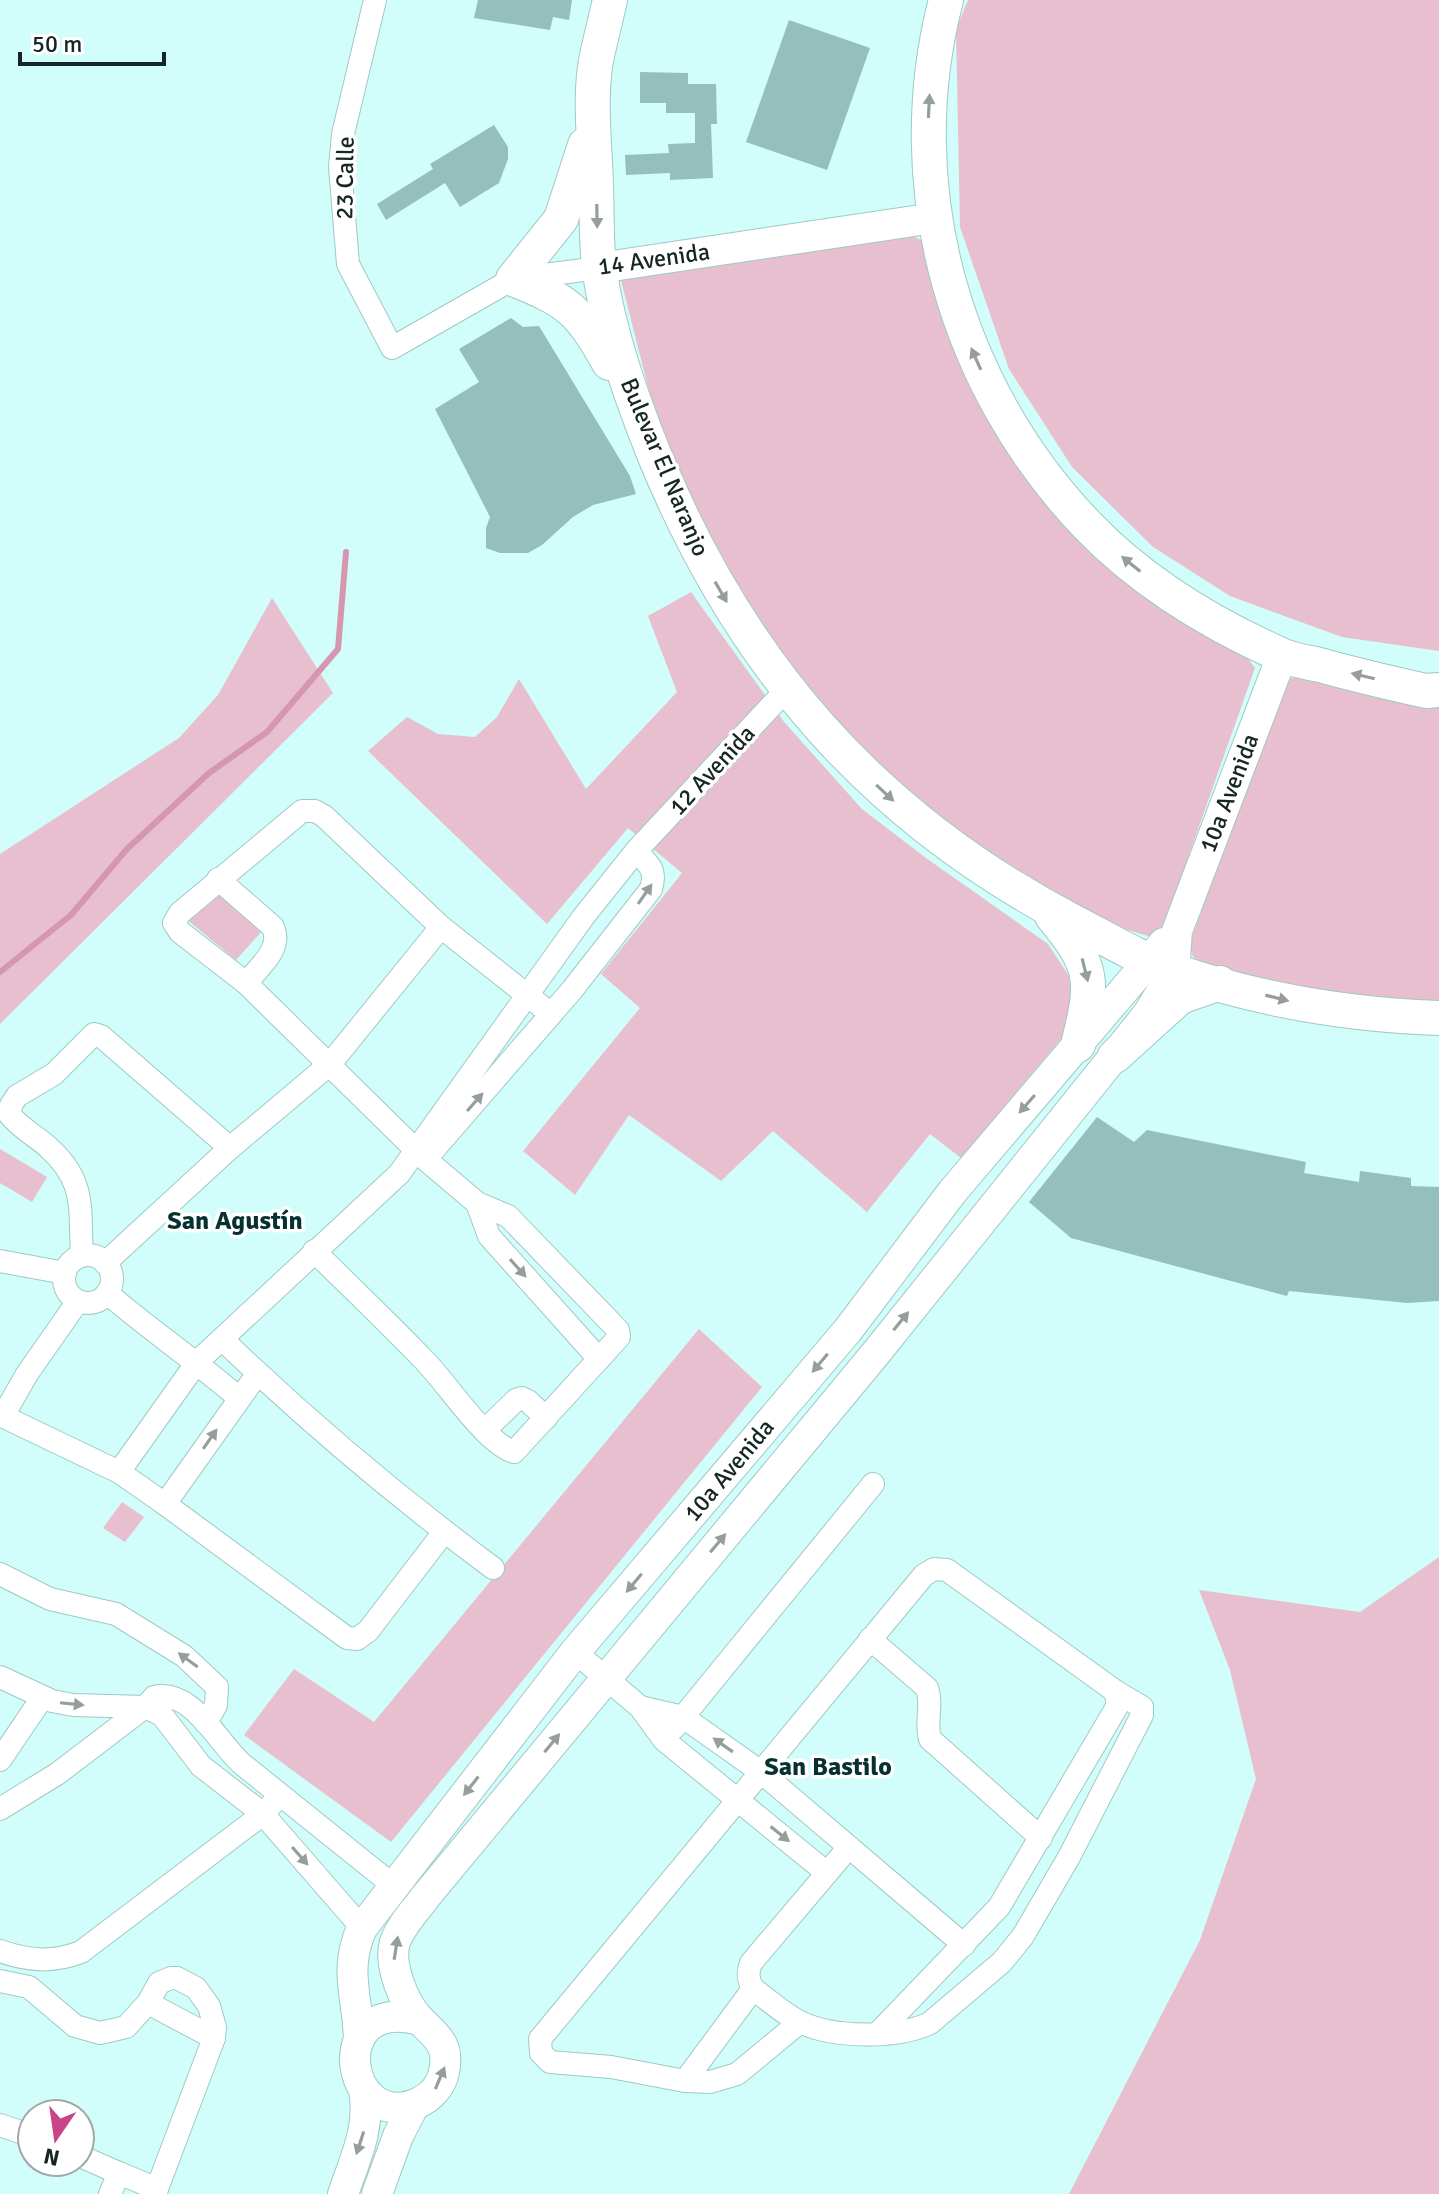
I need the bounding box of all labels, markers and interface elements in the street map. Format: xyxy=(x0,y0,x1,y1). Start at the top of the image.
scale bar xyxy=(20,16,164,66)
text: 50 m xyxy=(32,29,82,59)
one-way arrow xyxy=(923,93,936,118)
street label: 23 Calle xyxy=(329,136,361,220)
one-way arrow xyxy=(591,204,603,229)
street label: 14 Avenida xyxy=(596,236,712,282)
one-way arrow xyxy=(969,347,983,371)
street label: Bulevar El Naranjo xyxy=(614,373,716,561)
one-way arrow xyxy=(1122,556,1142,573)
one-way arrow xyxy=(714,581,727,604)
one-way arrow xyxy=(1350,669,1375,682)
street label: 12 Avenida xyxy=(663,719,761,821)
street label: 10a Avenida xyxy=(1193,729,1265,857)
one-way arrow xyxy=(875,783,894,801)
one-way arrow xyxy=(637,884,652,905)
one-way arrow xyxy=(1079,958,1091,983)
one-way arrow xyxy=(1264,992,1289,1004)
one-way arrow xyxy=(466,1092,483,1112)
one-way arrow xyxy=(1019,1094,1036,1114)
district label: San Agustín xyxy=(167,1205,303,1237)
one-way arrow xyxy=(508,1259,526,1278)
one-way arrow xyxy=(893,1311,909,1331)
one-way arrow xyxy=(812,1353,829,1373)
street label: 10a Avenida xyxy=(677,1413,781,1527)
one-way arrow xyxy=(202,1429,217,1450)
one-way arrow xyxy=(709,1533,726,1553)
one-way arrow xyxy=(625,1573,643,1593)
one-way arrow xyxy=(178,1653,198,1669)
one-way arrow xyxy=(60,1698,85,1711)
one-way arrow xyxy=(544,1733,561,1754)
one-way arrow xyxy=(712,1738,733,1753)
district label: San Bastilo xyxy=(764,1751,892,1783)
one-way arrow xyxy=(464,1776,480,1796)
one-way arrow xyxy=(770,1826,790,1842)
one-way arrow xyxy=(290,1846,308,1865)
one-way arrow xyxy=(390,1936,403,1961)
one-way arrow xyxy=(433,2067,446,2090)
north arrow xyxy=(16,2098,96,2178)
one-way arrow xyxy=(354,2131,366,2155)
text: N xyxy=(41,2142,62,2172)

